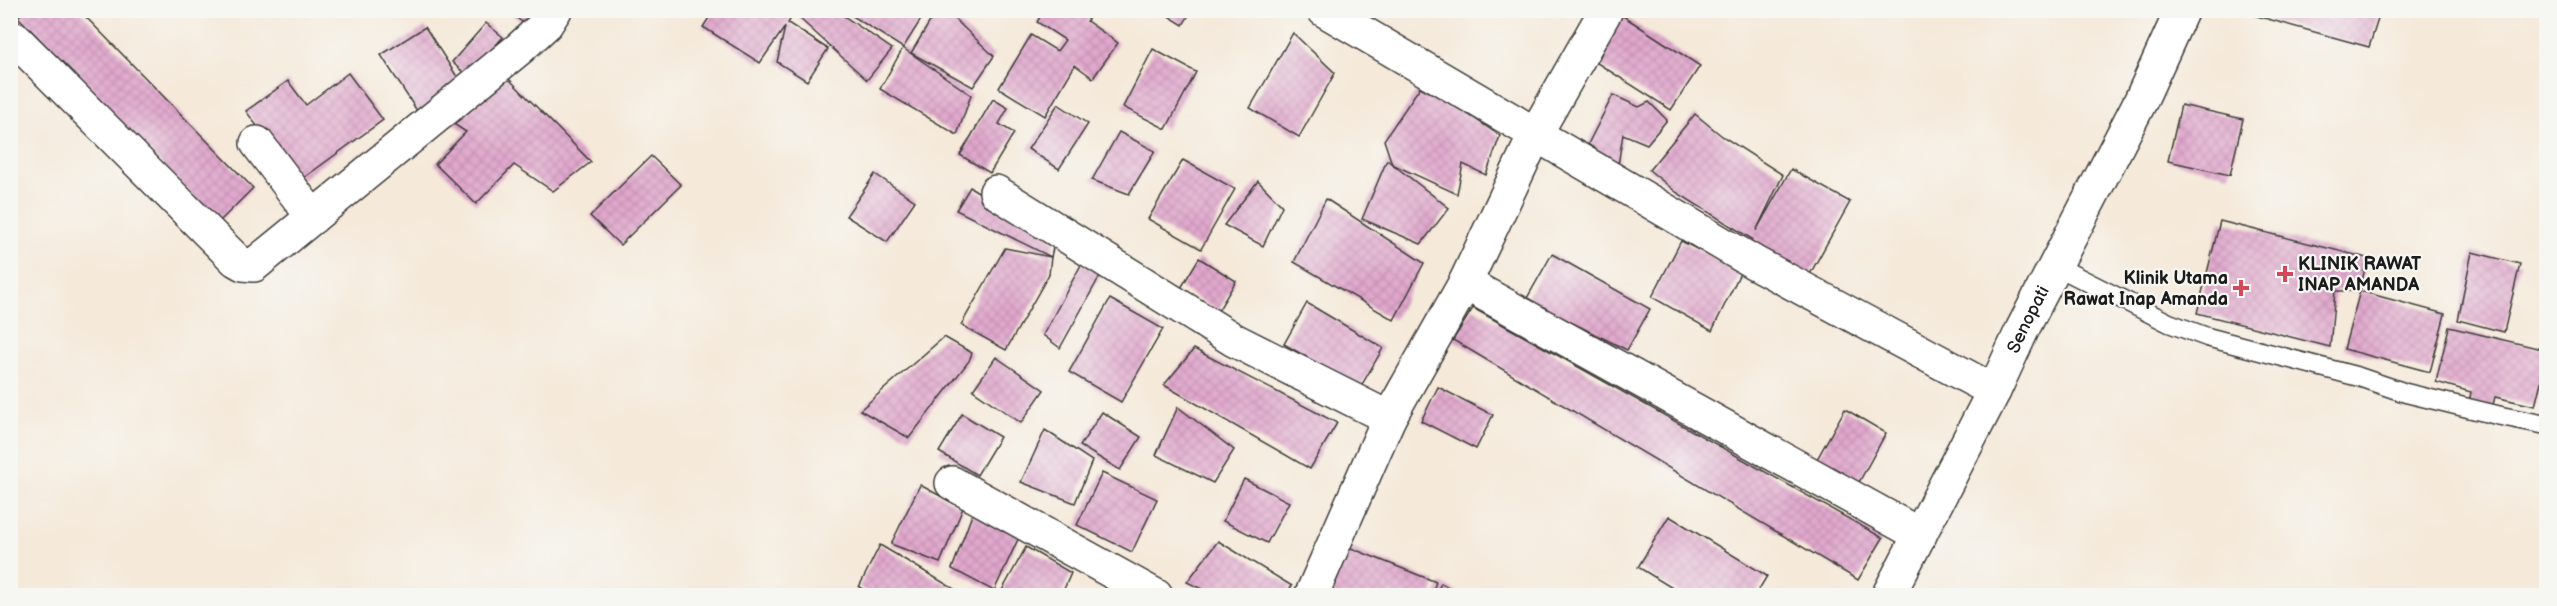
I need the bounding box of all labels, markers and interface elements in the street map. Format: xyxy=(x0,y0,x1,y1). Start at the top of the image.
place label: KLINIK RAWAT INAP AMANDA xyxy=(2298,254,2422,296)
marker: KLINIK RAWAT INAP AMANDA xyxy=(2276,265,2294,283)
place label: Klinik Utama Rawat Inap Amanda xyxy=(2064,268,2228,310)
marker: Klinik Utama Rawat Inap Amanda xyxy=(2232,279,2250,297)
street label: Senopati xyxy=(2003,283,2054,356)

